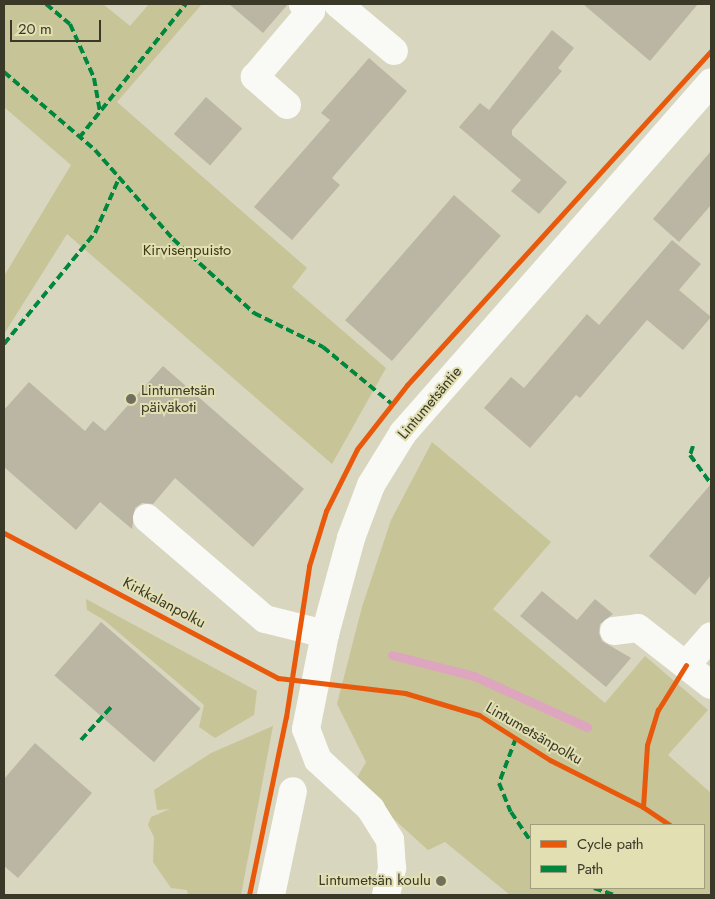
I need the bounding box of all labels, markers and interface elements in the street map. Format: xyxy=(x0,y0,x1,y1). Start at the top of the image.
scale bar xyxy=(12,10,104,42)
text: 20 m xyxy=(18,18,52,40)
park label: Kirvisenpuisto xyxy=(143,242,231,260)
street label: Lintumetsäntie xyxy=(394,363,466,443)
place label: Lintumetsän päiväkoti xyxy=(141,381,215,416)
marker: Lintumetsän päiväkoti xyxy=(125,393,137,405)
street label: Kirkkalanpolku xyxy=(120,574,208,632)
street label: Lintumetsänpolku xyxy=(482,699,586,769)
legend xyxy=(530,824,705,889)
text: Cycle path xyxy=(577,833,644,855)
text: Path xyxy=(577,858,603,880)
place label: Lintumetsän koulu xyxy=(319,872,431,890)
marker: Lintumetsän koulu xyxy=(435,875,447,887)

